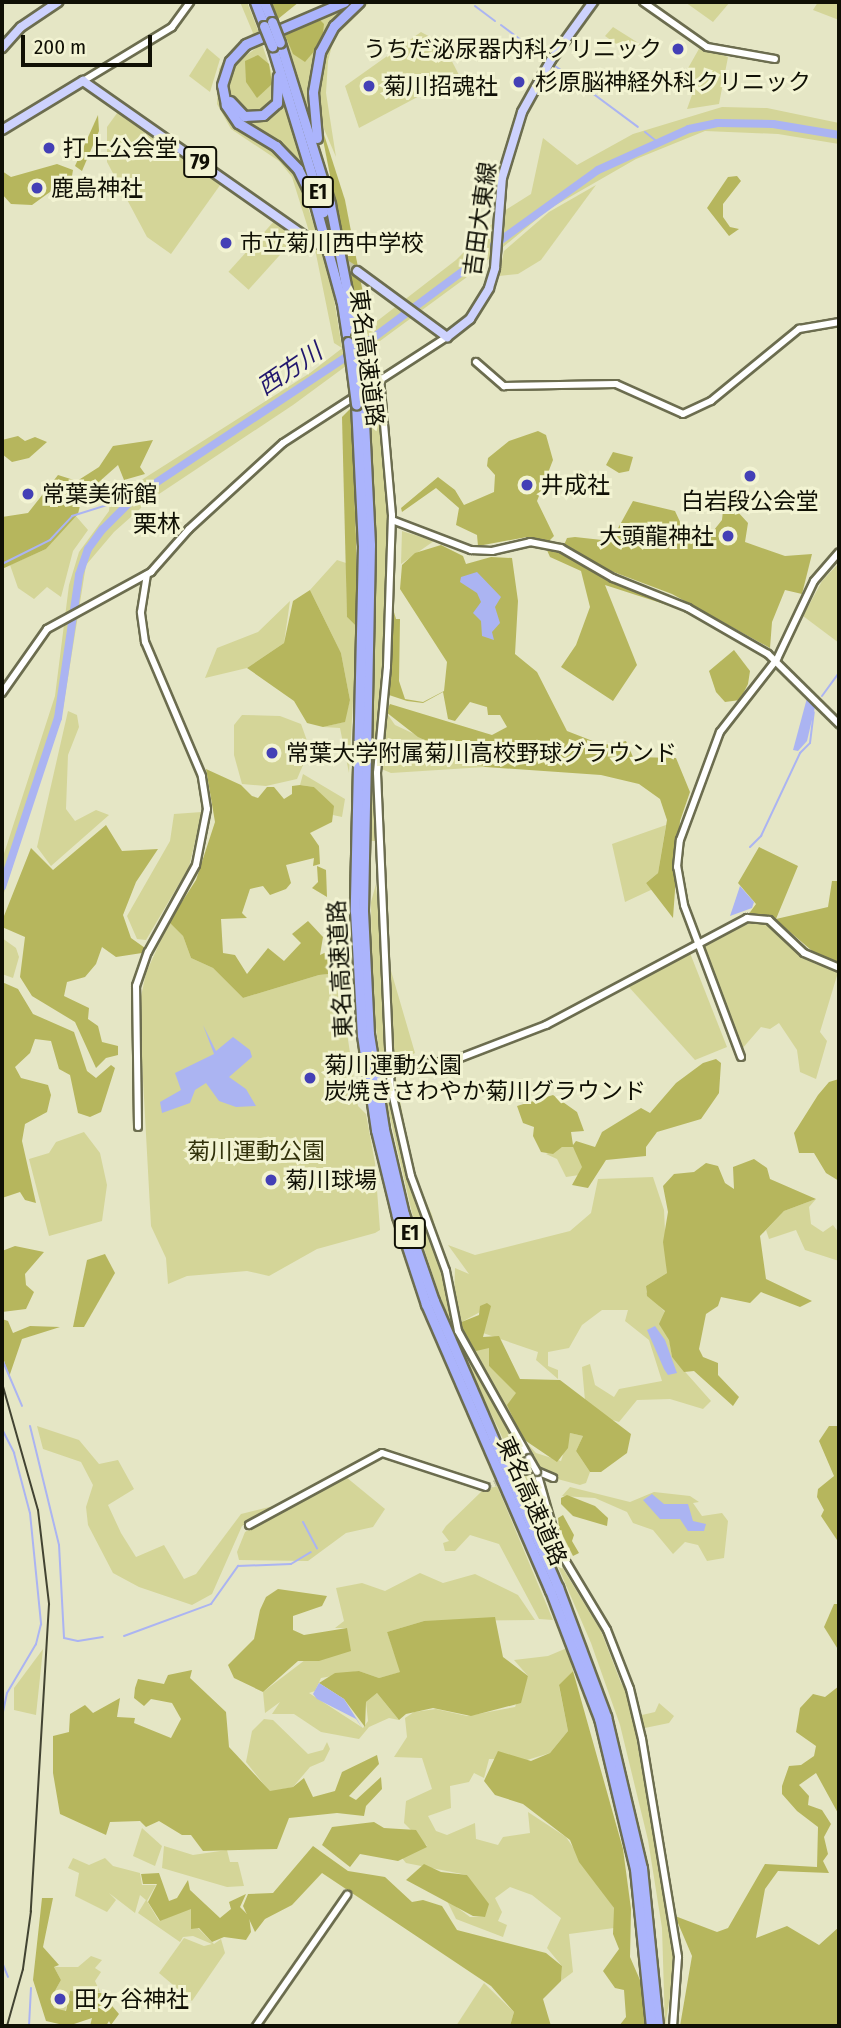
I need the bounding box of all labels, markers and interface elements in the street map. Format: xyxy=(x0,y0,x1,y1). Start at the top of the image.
scale bar xyxy=(24,21,156,65)
text: 200 m xyxy=(34,34,86,60)
place label: うちだ泌尿器内科クリニック xyxy=(363,35,662,63)
marker: うちだ泌尿器内科クリニック xyxy=(668,39,688,59)
place label: 杉原脳神経外科クリニック xyxy=(535,68,811,96)
place label: 菊川招魂社 xyxy=(383,72,498,100)
marker: 杉原脳神経外科クリニック xyxy=(509,72,529,92)
marker: 菊川招魂社 xyxy=(361,78,377,94)
place label: 打上公会堂 xyxy=(63,134,178,162)
marker: 打上公会堂 xyxy=(41,140,57,156)
road number: 79 xyxy=(182,144,218,180)
street label: 吉田大東線 xyxy=(458,160,502,278)
place label: 鹿島神社 xyxy=(51,174,143,202)
road number: E1 xyxy=(300,174,336,210)
marker: 鹿島神社 xyxy=(29,180,45,196)
place label: 市立菊川西中学校 xyxy=(240,229,424,257)
marker: 市立菊川西中学校 xyxy=(218,235,234,251)
street label: 東名高速道路 xyxy=(345,288,389,428)
water label: 西方川 xyxy=(252,338,328,402)
marker: 白岩段公会堂 xyxy=(742,468,758,484)
place label: 井成社 xyxy=(541,471,610,499)
marker: 井成社 xyxy=(519,477,535,493)
place label: 常葉美術館 xyxy=(42,480,157,508)
marker: 常葉美術館 xyxy=(20,486,36,502)
place label: 白岩段公会堂 xyxy=(681,487,819,515)
district label: 栗林 xyxy=(133,511,181,539)
place label: 大頭龍神社 xyxy=(599,522,714,550)
marker: 大頭龍神社 xyxy=(720,528,736,544)
place label: 常葉大学附属菊川高校野球グラウンド xyxy=(286,739,677,767)
marker: 常葉大学附属菊川高校野球グラウンド xyxy=(264,745,280,761)
street label: 東名高速道路 xyxy=(323,899,357,1039)
place label: 菊川運動公園 炭焼きさわやか菊川グラウンド xyxy=(324,1051,646,1105)
marker: 菊川運動公園 炭焼きさわやか菊川グラウンド xyxy=(302,1070,318,1086)
park label: 菊川運動公園 xyxy=(187,1137,325,1165)
place label: 菊川球場 xyxy=(285,1166,377,1194)
marker: 菊川球場 xyxy=(263,1172,279,1188)
road number: E1 xyxy=(392,1216,428,1250)
street label: 東名高速道路 xyxy=(491,1432,573,1570)
place label: 田ヶ谷神社 xyxy=(74,1985,189,2013)
marker: 田ヶ谷神社 xyxy=(52,1991,68,2007)

